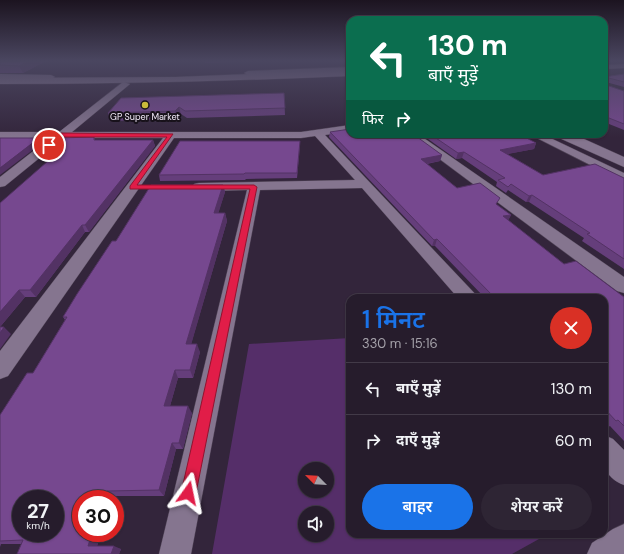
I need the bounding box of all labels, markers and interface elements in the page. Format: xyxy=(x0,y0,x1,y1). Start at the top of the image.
text: 130 m xyxy=(428,27,508,64)
icon: left xyxy=(362,32,414,84)
text: बाएँ मुड़ें xyxy=(428,63,478,87)
marker: GP Super Market xyxy=(140,100,150,110)
icon: right xyxy=(392,108,414,130)
text: फिर xyxy=(362,109,384,129)
place label: GP Super Market xyxy=(110,111,180,123)
pin xyxy=(32,128,66,162)
icon: arrive xyxy=(38,134,60,156)
text: 1 मिनट xyxy=(362,304,425,335)
button: close xyxy=(550,307,592,349)
text: 330 m · 15:16 xyxy=(362,335,438,352)
icon: left xyxy=(362,378,384,400)
text: बाएँ मुड़ें xyxy=(396,378,441,398)
text: 130 m xyxy=(551,379,592,399)
icon: right xyxy=(362,430,384,452)
text: दाएँ मुड़ें xyxy=(396,430,440,450)
text: 60 m xyxy=(555,431,592,451)
north arrow xyxy=(298,462,334,498)
map controls xyxy=(298,462,334,542)
position arrow xyxy=(167,472,209,514)
button: बाहर xyxy=(362,484,473,530)
button: शेयर करें xyxy=(481,484,592,530)
speed limit sign: 30 xyxy=(72,490,124,542)
text: 27 xyxy=(27,498,49,524)
button: sound xyxy=(298,506,334,542)
text: km/h xyxy=(26,519,50,532)

